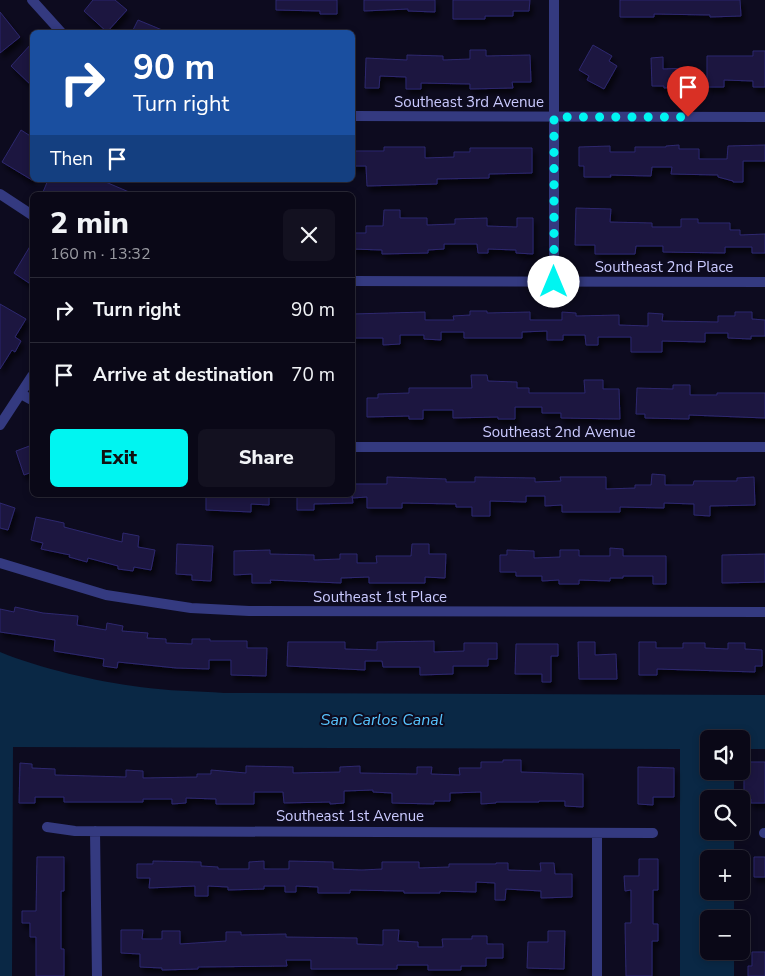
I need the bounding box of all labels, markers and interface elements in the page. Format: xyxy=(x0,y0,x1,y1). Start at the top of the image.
text: 90 m xyxy=(133,44,215,91)
icon: right xyxy=(50,50,115,115)
pin xyxy=(667,66,709,117)
icon: arrive xyxy=(674,73,702,101)
text: Turn right xyxy=(133,89,229,119)
street label: Southeast 3rd Avenue xyxy=(394,92,544,112)
icon: arrive xyxy=(103,145,131,173)
text: Then xyxy=(50,146,93,172)
text: 2 min xyxy=(50,203,129,244)
button: close xyxy=(283,209,335,261)
text: 160 m · 13:32 xyxy=(50,243,151,265)
position arrow xyxy=(527,255,579,307)
street label: Southeast 2nd Place xyxy=(595,257,733,277)
icon: right xyxy=(50,296,78,324)
text: Turn right xyxy=(93,297,180,323)
text: 90 m xyxy=(291,297,335,323)
icon: arrive xyxy=(50,361,78,389)
text: Arrive at destination xyxy=(93,362,274,388)
text: 70 m xyxy=(291,362,335,388)
street label: Southeast 2nd Avenue xyxy=(482,422,636,442)
button: Exit xyxy=(50,429,188,487)
button: Share xyxy=(198,429,335,487)
street label: Southeast 1st Place xyxy=(313,587,447,607)
water label: San Carlos Canal xyxy=(321,709,444,731)
map controls xyxy=(700,730,750,960)
button: sound xyxy=(700,730,750,780)
button: search xyxy=(700,790,750,840)
street label: Southeast 1st Avenue xyxy=(276,806,424,826)
button: + xyxy=(700,850,750,900)
button: − xyxy=(700,910,750,960)

